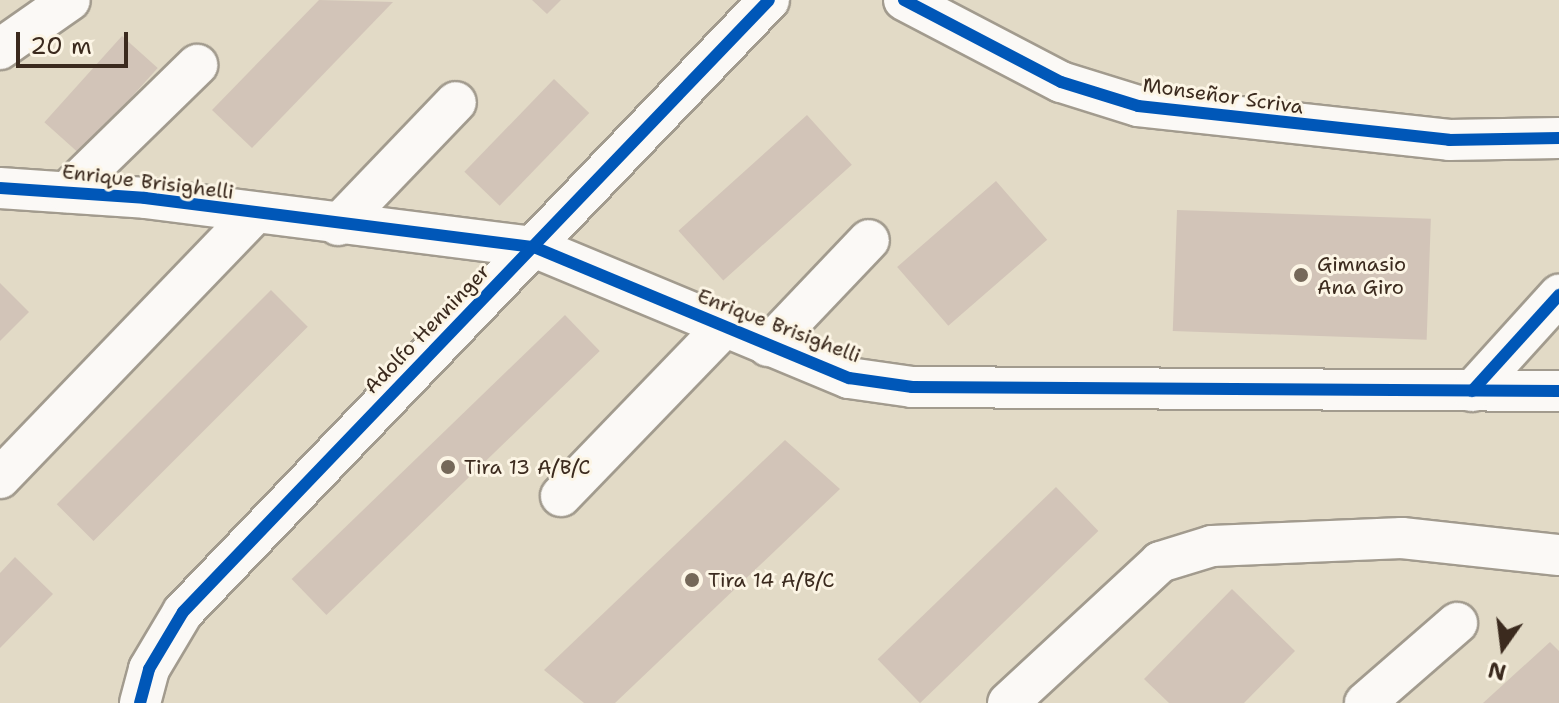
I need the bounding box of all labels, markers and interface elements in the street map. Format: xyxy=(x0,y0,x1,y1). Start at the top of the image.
scale bar xyxy=(20,16,132,66)
text: 20 m xyxy=(30,30,92,62)
street label: Monseñor Scriva xyxy=(1141,73,1305,119)
street label: Enrique Brisighelli xyxy=(61,160,235,204)
place label: Gimnasio Ana Giro xyxy=(1317,252,1406,299)
street label: Adolfo Henninger xyxy=(359,259,495,399)
marker: Gimnasio Ana Giro xyxy=(1292,266,1310,284)
street label: Enrique Brisighelli xyxy=(694,284,864,368)
place label: Tira 13 A/B/C xyxy=(464,455,591,479)
marker: Tira 13 A/B/C xyxy=(439,458,457,476)
place label: Tira 14 A/B/C xyxy=(708,568,835,592)
marker: Tira 14 A/B/C xyxy=(683,571,701,589)
north arrow xyxy=(1463,607,1543,687)
text: N xyxy=(1485,655,1509,687)

